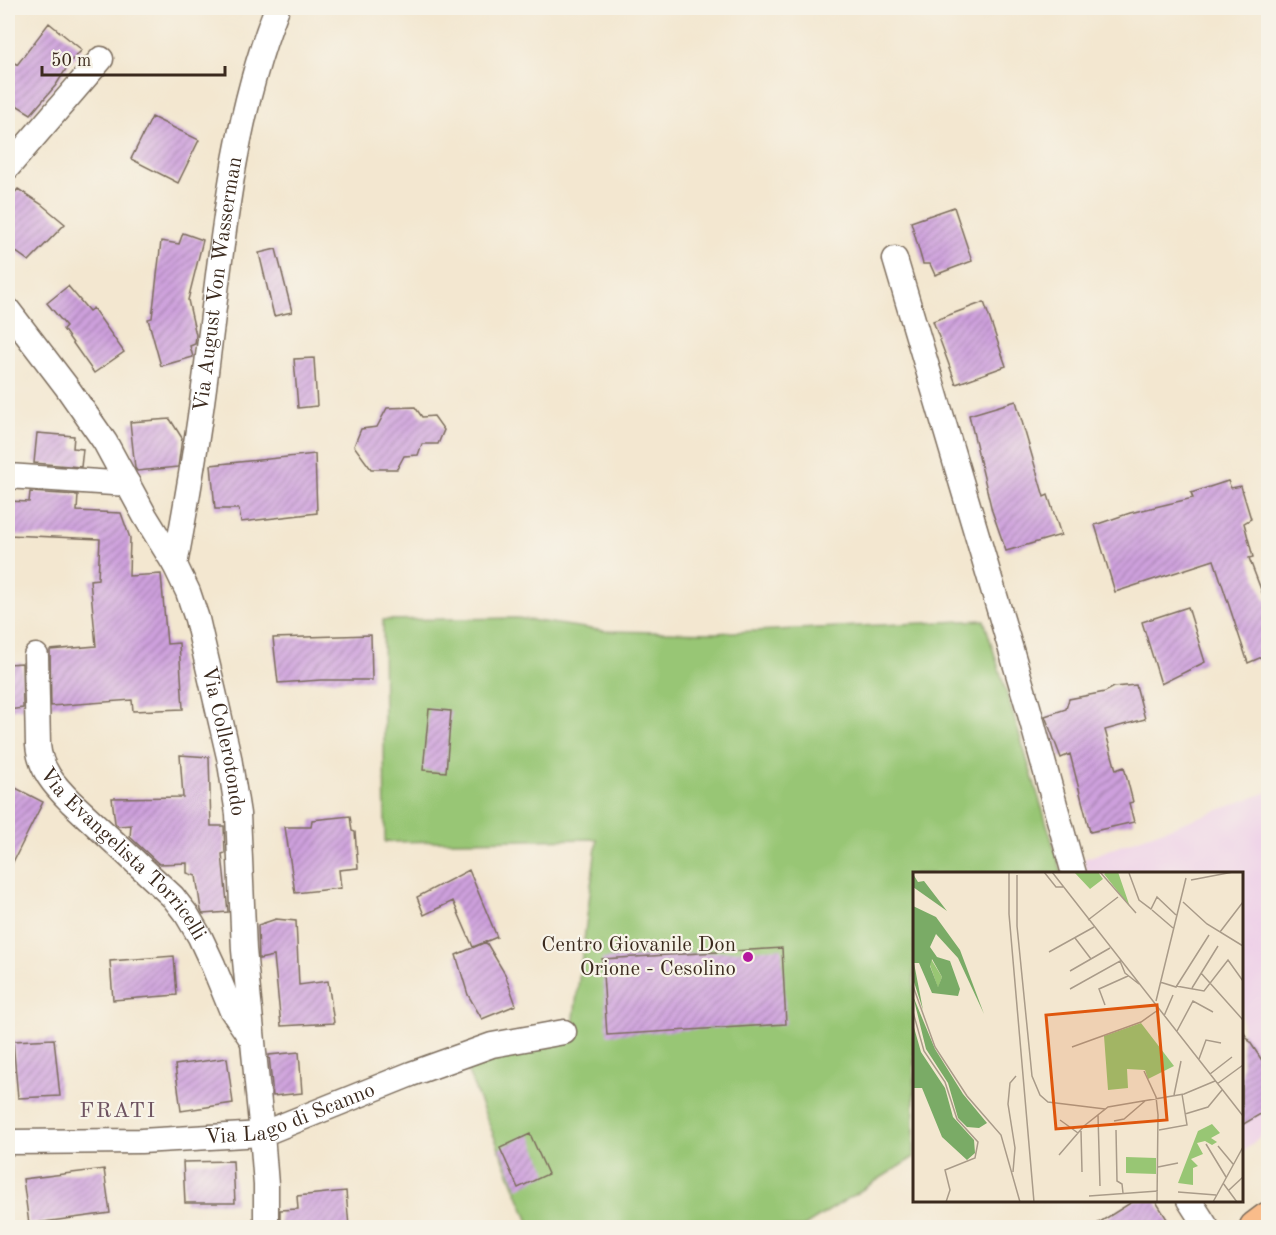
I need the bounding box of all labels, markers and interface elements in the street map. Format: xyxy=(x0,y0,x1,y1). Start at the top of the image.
scale bar xyxy=(42,39,225,77)
text: 50 m xyxy=(51,52,91,70)
street label: Via August Von Wasserman xyxy=(190,155,246,413)
street label: Via Collerotondo xyxy=(198,664,249,818)
street label: Via Evangelista Torricelli xyxy=(36,764,210,944)
inset map xyxy=(913,872,1243,1202)
place label: Centro Giovanile Don Orione - Cesolino xyxy=(541,935,736,980)
marker: Centro Giovanile Don Orione - Cesolino xyxy=(741,950,755,964)
street label: Via Lago di Scanno xyxy=(205,1079,378,1148)
district label: FRATI xyxy=(79,1100,157,1122)

